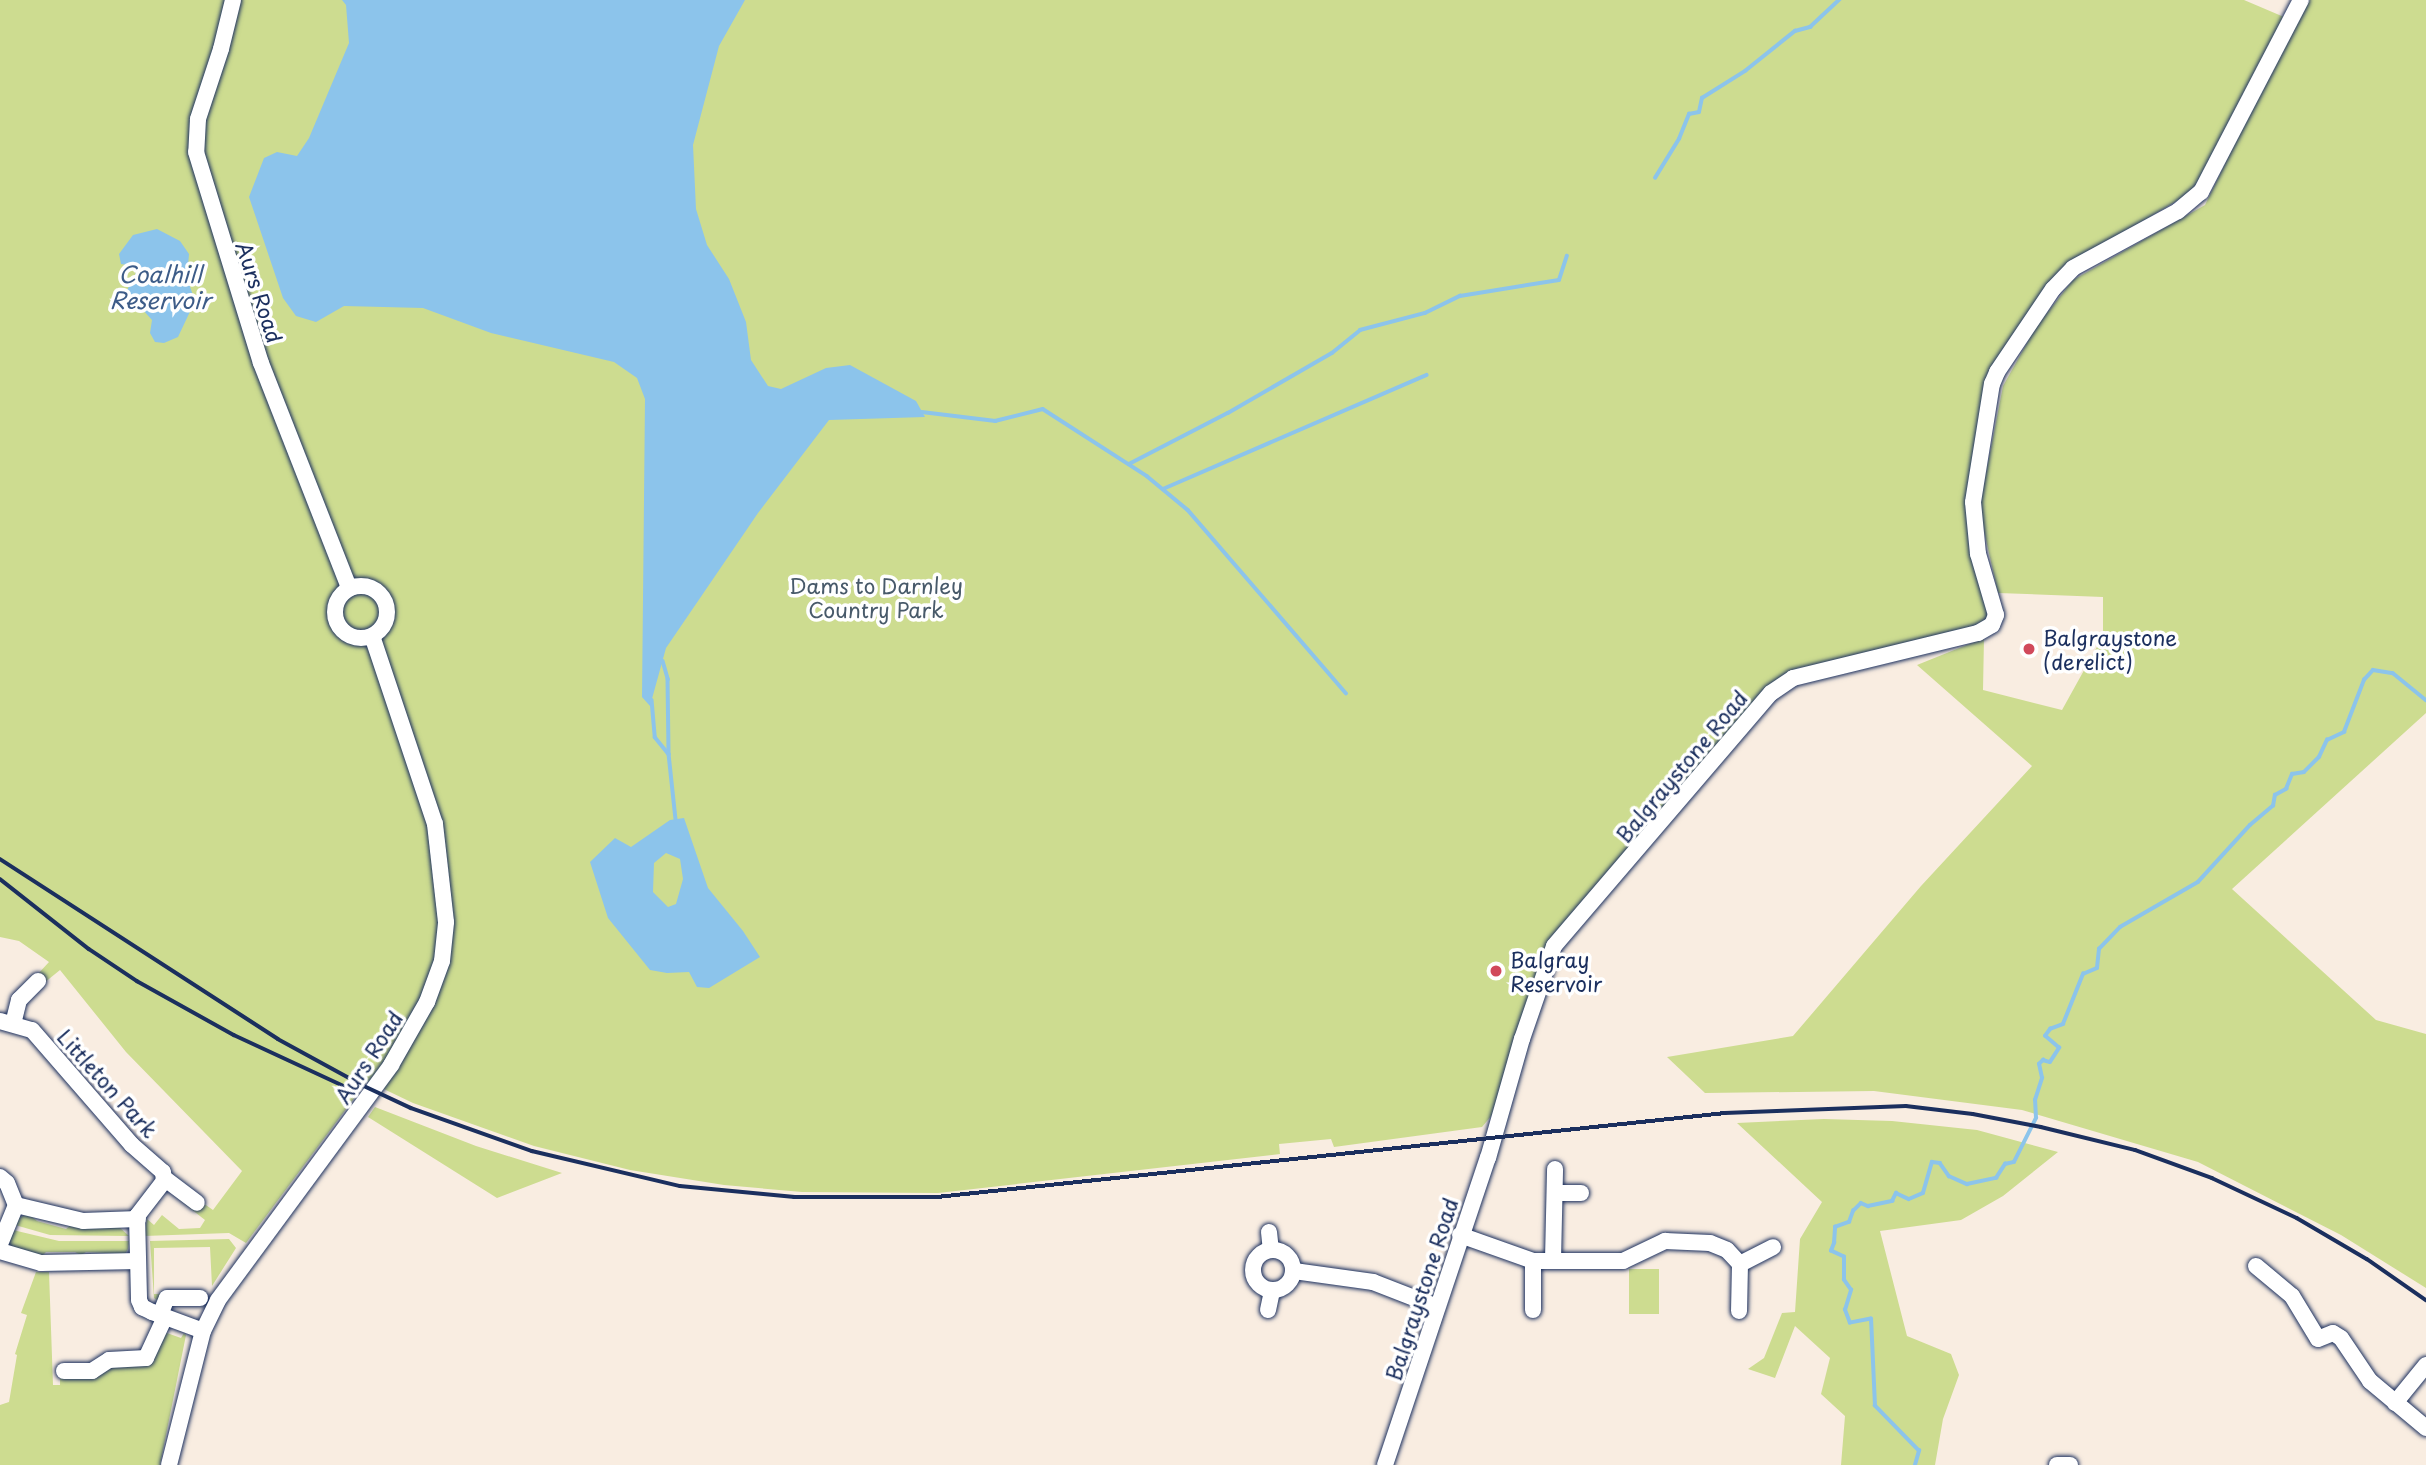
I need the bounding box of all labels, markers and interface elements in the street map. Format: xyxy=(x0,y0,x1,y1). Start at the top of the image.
street label: Aurs Road xyxy=(232,238,288,346)
water label: Coalhill Reservoir xyxy=(109,260,211,314)
park label: Dams to Darnley Country Park xyxy=(788,572,964,622)
place label: Balgraystone (derelict) xyxy=(2043,624,2177,674)
marker: Balgraystone (derelict) xyxy=(2021,641,2037,657)
street label: Balgraystone Road xyxy=(1610,684,1752,848)
place label: Balgray Reservoir xyxy=(1510,946,1602,996)
marker: Balgray Reservoir xyxy=(1488,963,1504,979)
street label: Aurs Road xyxy=(329,1006,407,1108)
street label: Littleton Park xyxy=(53,1024,163,1142)
street label: Balgraystone Road xyxy=(1379,1194,1463,1384)

